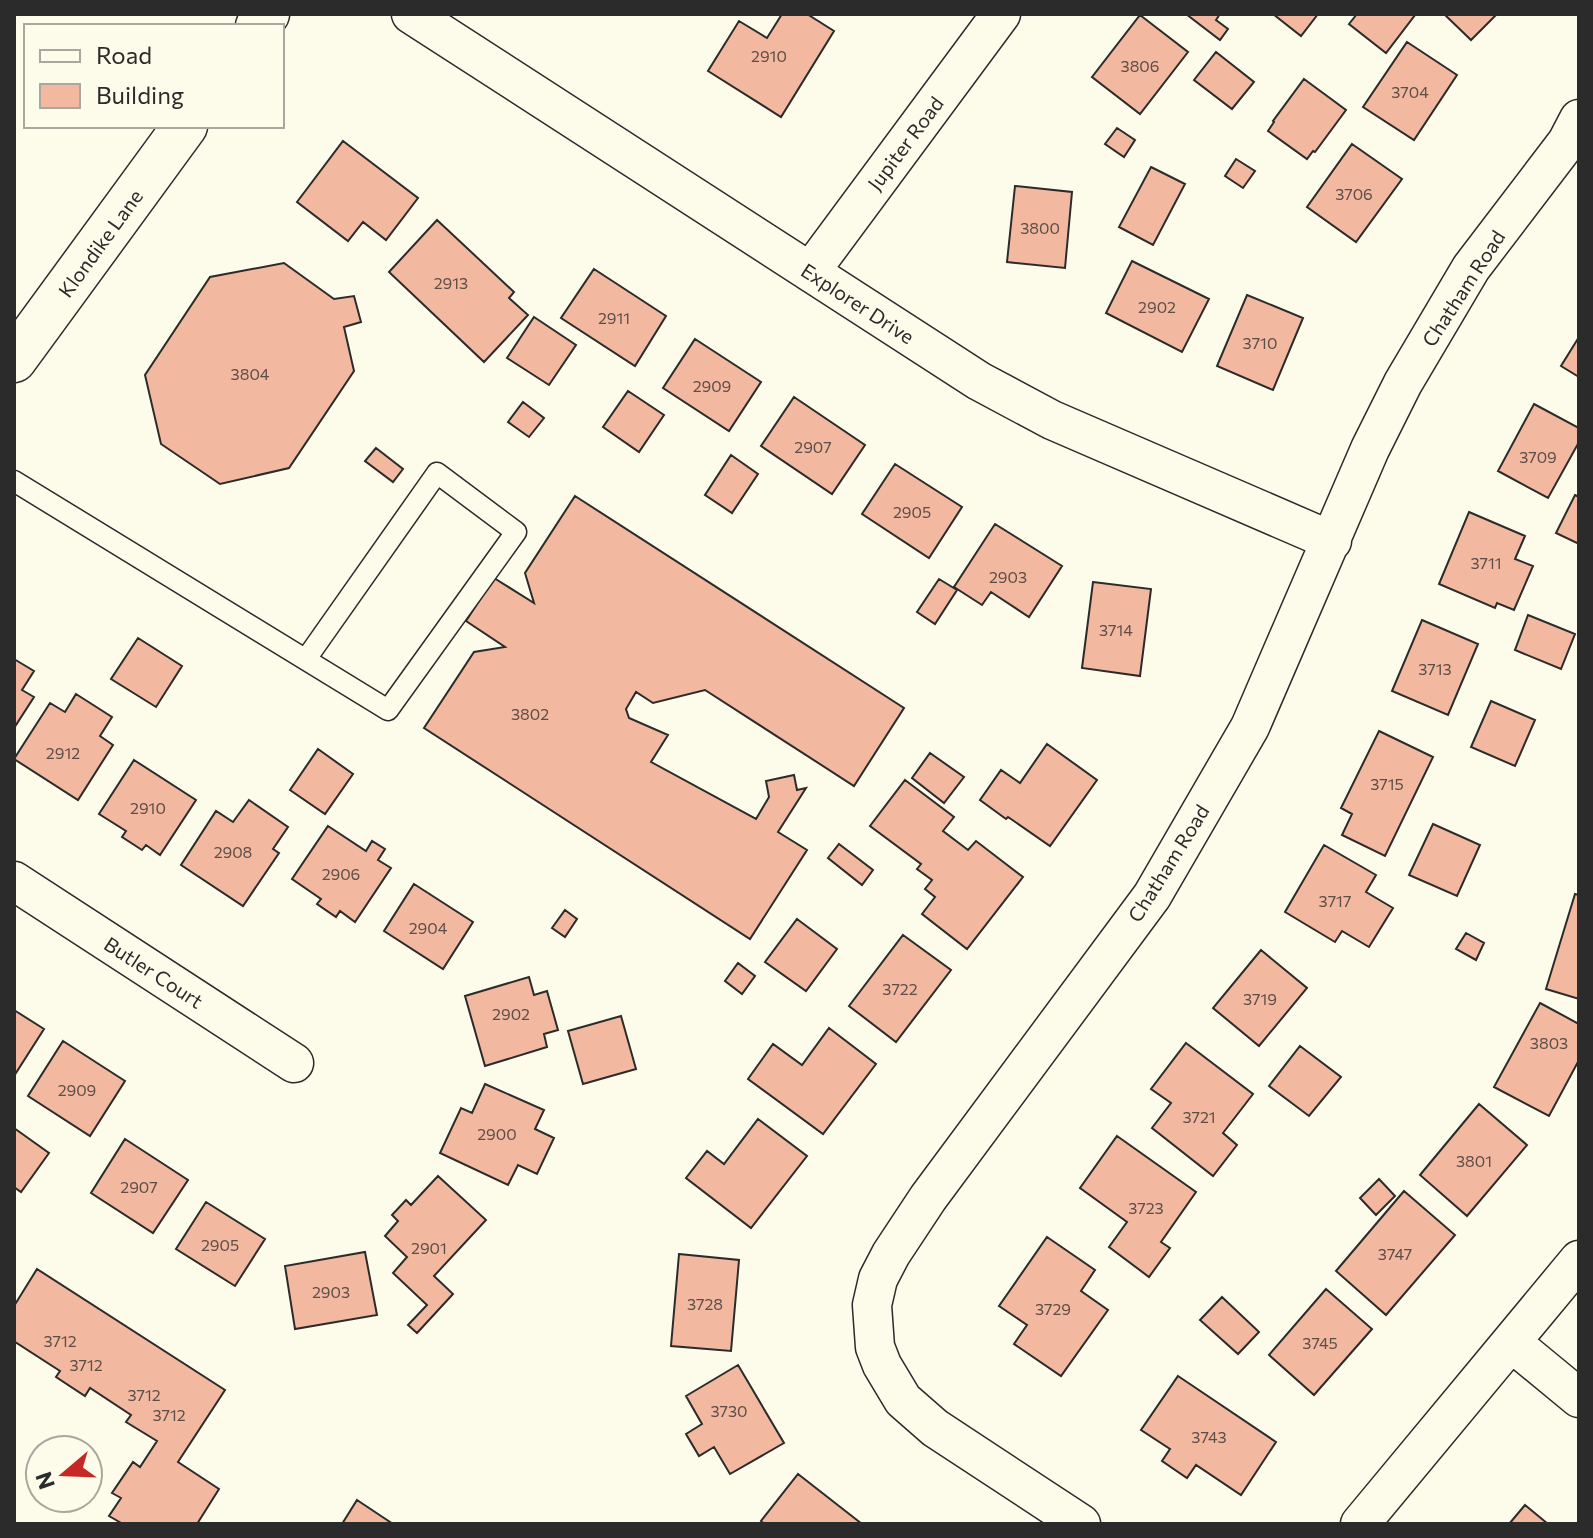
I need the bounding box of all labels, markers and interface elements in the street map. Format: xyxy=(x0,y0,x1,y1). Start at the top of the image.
legend xyxy=(24,24,284,128)
text: Road xyxy=(96,40,152,69)
house number: 2910 xyxy=(751,46,787,65)
house number: 3806 xyxy=(1121,56,1160,75)
text: Building xyxy=(96,80,184,109)
house number: 3704 xyxy=(1391,82,1429,101)
street label: Jupiter Road xyxy=(862,91,948,195)
street label: Klondike Lane xyxy=(53,184,147,302)
house number: 3706 xyxy=(1335,184,1373,203)
house number: 3800 xyxy=(1020,218,1060,237)
street label: Chatham Road xyxy=(1417,225,1509,351)
street label: Explorer Drive xyxy=(797,258,919,348)
house number: 2913 xyxy=(434,273,468,292)
house number: 2902 xyxy=(1138,297,1176,316)
house number: 2911 xyxy=(598,308,630,327)
house number: 3710 xyxy=(1243,333,1277,352)
house number: 3804 xyxy=(231,364,270,383)
house number: 2909 xyxy=(693,376,731,395)
house number: 2907 xyxy=(794,437,832,456)
house number: 3709 xyxy=(1519,447,1557,466)
house number: 2905 xyxy=(893,502,931,521)
house number: 3711 xyxy=(1470,553,1502,572)
house number: 2903 xyxy=(989,567,1027,586)
house number: 3714 xyxy=(1099,620,1133,639)
house number: 3713 xyxy=(1418,659,1452,678)
house number: 3802 xyxy=(511,704,549,723)
house number: 2912 xyxy=(46,743,80,762)
house number: 3715 xyxy=(1370,774,1404,793)
house number: 2910 xyxy=(130,798,166,817)
street label: Chatham Road xyxy=(1122,800,1214,926)
house number: 2908 xyxy=(214,842,252,861)
house number: 2906 xyxy=(322,864,360,883)
house number: 3717 xyxy=(1319,891,1351,910)
house number: 2904 xyxy=(409,918,448,937)
street label: Butler Court xyxy=(100,931,208,1013)
house number: 3722 xyxy=(882,979,918,998)
house number: 3719 xyxy=(1243,989,1277,1008)
house number: 2902 xyxy=(492,1004,530,1023)
house number: 3803 xyxy=(1530,1033,1568,1052)
house number: 2909 xyxy=(58,1080,96,1099)
house number: 3721 xyxy=(1182,1107,1216,1126)
house number: 2900 xyxy=(477,1124,517,1143)
house number: 3801 xyxy=(1456,1151,1492,1170)
house number: 2907 xyxy=(120,1177,158,1196)
house number: 3723 xyxy=(1128,1198,1164,1217)
house number: 2905 xyxy=(201,1235,239,1254)
house number: 2901 xyxy=(411,1238,447,1257)
house number: 3747 xyxy=(1378,1244,1412,1263)
house number: 2903 xyxy=(312,1282,350,1301)
house number: 3728 xyxy=(687,1294,723,1313)
house number: 3729 xyxy=(1035,1299,1071,1318)
house number: 3712 xyxy=(43,1331,77,1350)
house number: 3745 xyxy=(1302,1333,1338,1352)
house number: 3712 xyxy=(69,1355,103,1374)
house number: 3712 xyxy=(127,1385,161,1404)
house number: 3730 xyxy=(710,1401,748,1420)
house number: 3712 xyxy=(152,1405,186,1424)
house number: 3743 xyxy=(1191,1427,1227,1446)
north arrow xyxy=(24,1434,104,1514)
text: N xyxy=(29,1468,60,1493)

